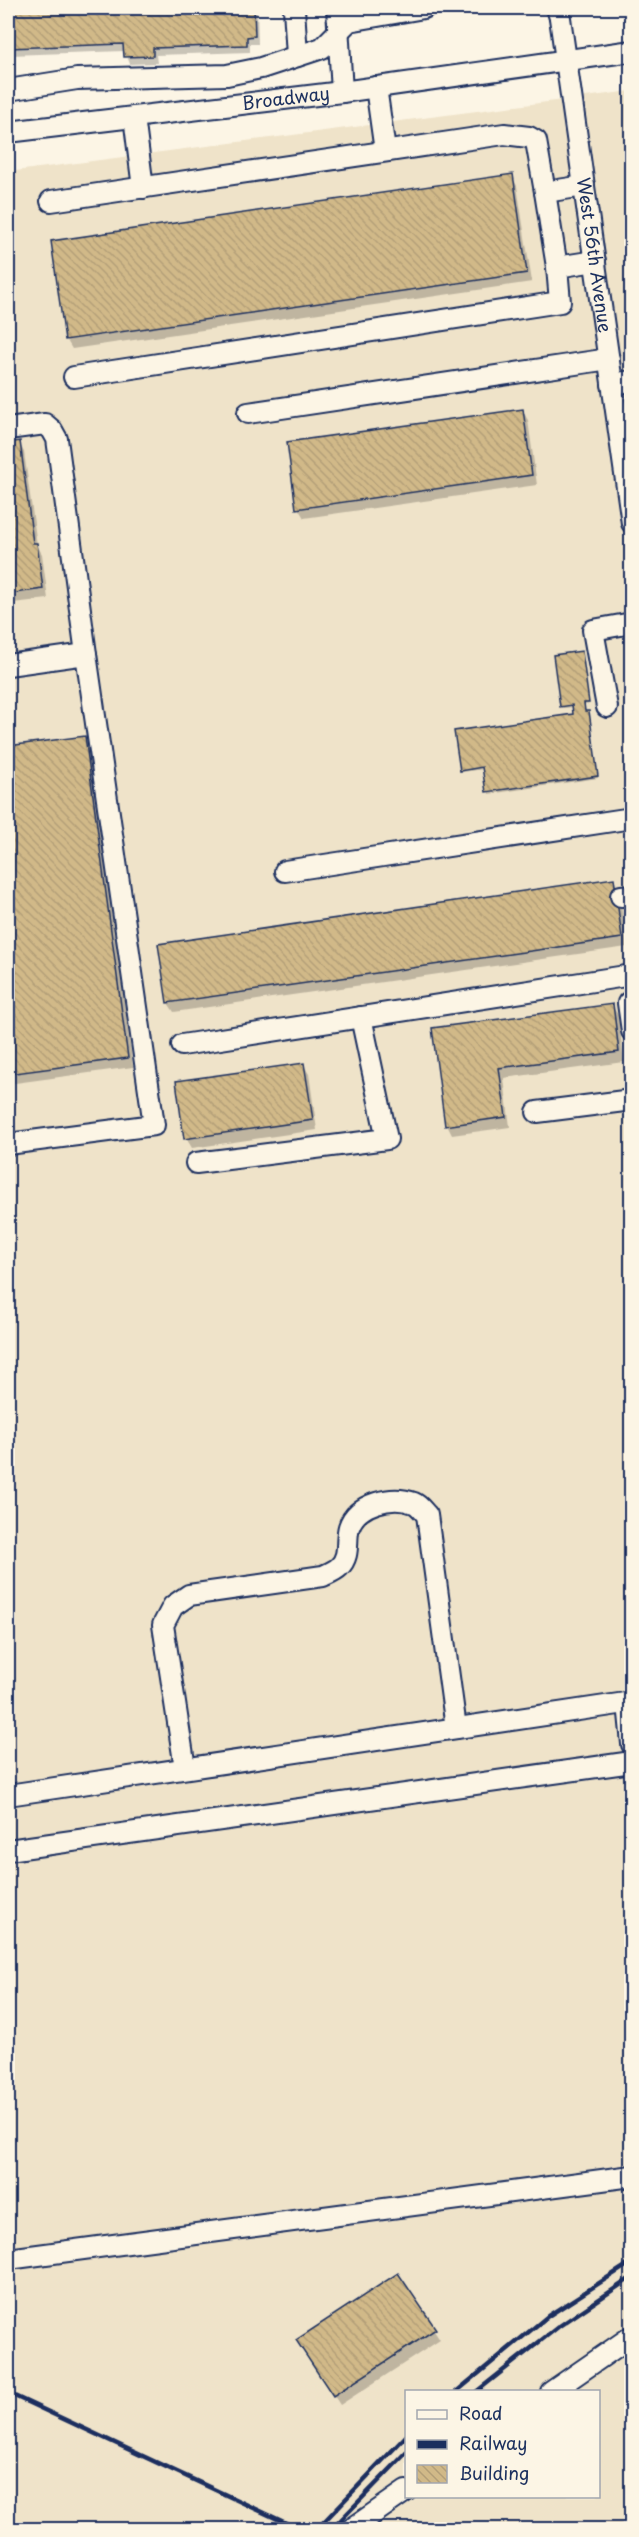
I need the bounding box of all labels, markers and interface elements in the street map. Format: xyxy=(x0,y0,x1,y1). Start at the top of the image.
street label: Broadway xyxy=(241,79,331,116)
street label: West 56th Avenue xyxy=(571,176,620,335)
legend xyxy=(405,2390,600,2498)
text: Road xyxy=(459,2399,503,2426)
text: Railway xyxy=(459,2429,527,2456)
text: Building xyxy=(459,2459,529,2486)

